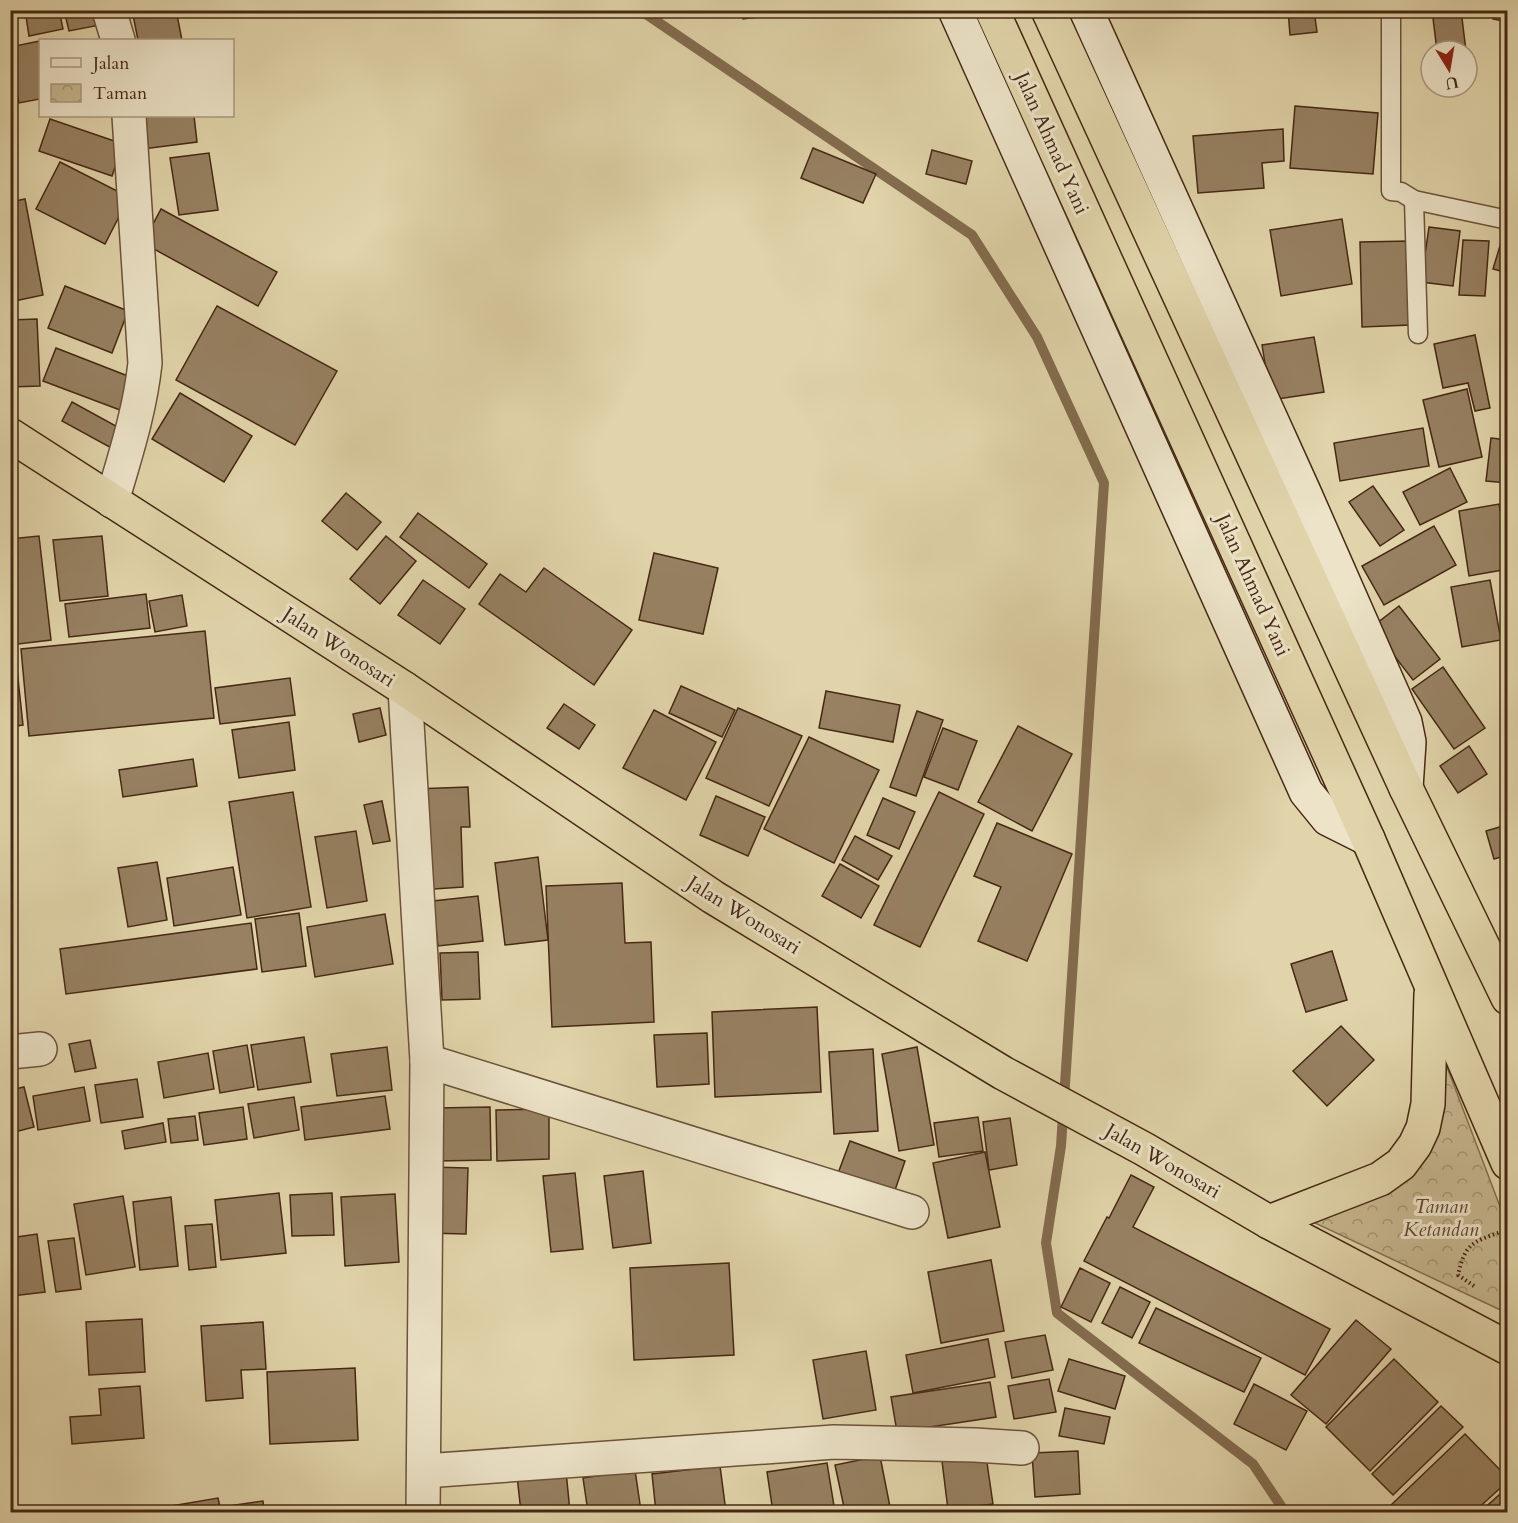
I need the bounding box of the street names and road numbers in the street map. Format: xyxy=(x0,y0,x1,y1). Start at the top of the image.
street label: Jalan Ahmad Yani xyxy=(1007,65,1096,219)
street label: Jalan Ahmad Yani xyxy=(1208,507,1297,661)
street label: Jalan Wonosari xyxy=(275,599,401,694)
street label: Jalan Wonosari xyxy=(680,868,806,961)
street label: Jalan Wonosari xyxy=(1098,1116,1226,1205)

